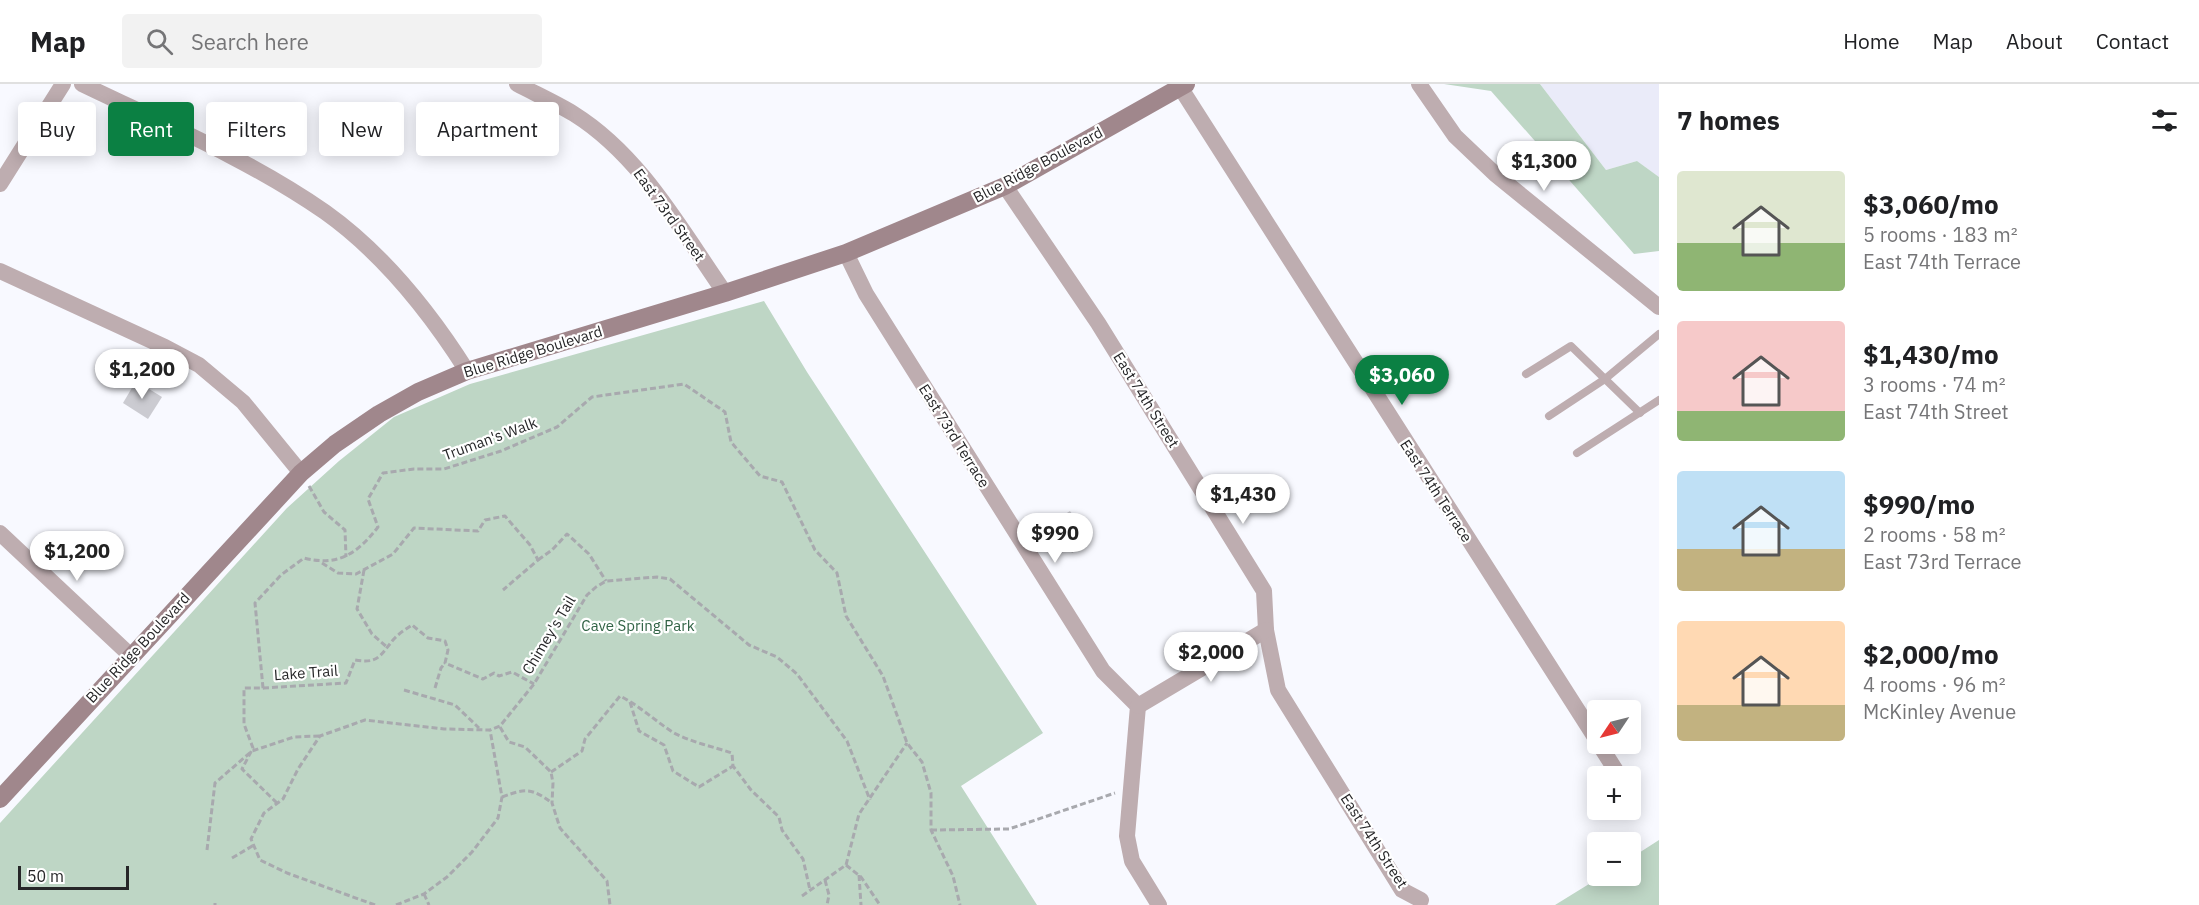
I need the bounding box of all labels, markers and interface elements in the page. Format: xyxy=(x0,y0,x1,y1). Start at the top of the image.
search box xyxy=(122,14,542,68)
text: Map xyxy=(30,23,86,60)
icon: search xyxy=(143,25,176,58)
text: Search here xyxy=(191,27,309,56)
text: Home xyxy=(1843,27,1900,55)
text: Map xyxy=(1933,27,1973,55)
text: About xyxy=(2006,27,2063,55)
text: Contact xyxy=(2096,27,2169,55)
chip: Buy xyxy=(18,102,96,156)
chip: Rent xyxy=(108,102,194,156)
chip: Filters xyxy=(206,102,307,156)
chip: New xyxy=(319,102,404,156)
chip: Apartment xyxy=(416,102,559,156)
text: 7 homes xyxy=(1677,103,1780,137)
icon: filters xyxy=(2148,104,2181,137)
street label: Blue Ridge Boulevard xyxy=(970,122,1106,207)
pin: $1,300 xyxy=(1495,141,1593,192)
text: $1,300 xyxy=(1511,147,1577,174)
street label: East 73rd Street xyxy=(630,165,709,265)
text: $3,060/mo xyxy=(1863,187,1999,221)
icon: home xyxy=(1725,195,1797,267)
text: 5 rooms · 183 m² xyxy=(1863,221,2018,248)
text: East 74th Terrace xyxy=(1863,248,2021,275)
street label: Blue Ridge Boulevard xyxy=(461,321,605,382)
text: $1,430/mo xyxy=(1863,337,1999,371)
icon: home xyxy=(1725,345,1797,417)
street label: East 74th Street xyxy=(1109,348,1183,451)
pin: $1,200 xyxy=(93,349,191,400)
text: $1,200 xyxy=(109,355,175,382)
pin: $3,060 xyxy=(1353,355,1451,406)
text: $3,060 xyxy=(1369,361,1435,388)
text: 3 rooms · 74 m² xyxy=(1863,371,2006,398)
street label: East 73rd Terrace xyxy=(915,380,994,491)
text: East 74th Street xyxy=(1863,398,2009,425)
street label: Truman's Walk xyxy=(440,413,540,464)
street label: East 74th Terrace xyxy=(1396,436,1477,546)
pin: $1,430 xyxy=(1194,474,1292,525)
text: $1,430 xyxy=(1210,480,1276,507)
text: $990/mo xyxy=(1863,487,1975,521)
icon: home xyxy=(1725,495,1797,567)
pin: $990 xyxy=(1019,513,1091,564)
text: $990 xyxy=(1031,519,1079,546)
text: 2 rooms · 58 m² xyxy=(1863,521,2006,548)
pin: $1,200 xyxy=(28,531,126,582)
text: $1,200 xyxy=(44,537,110,564)
text: East 73rd Terrace xyxy=(1863,548,2022,575)
street label: Blue Ridge Boulevard xyxy=(82,588,194,707)
street label: Chimey's Tail xyxy=(518,592,580,678)
park label: Cave Spring Park xyxy=(581,616,695,635)
pin: $2,000 xyxy=(1162,632,1260,683)
text: $2,000/mo xyxy=(1863,637,1999,671)
text: $2,000 xyxy=(1178,638,1244,665)
icon: home xyxy=(1725,645,1797,717)
street label: Lake Trail xyxy=(273,661,339,684)
text: 4 rooms · 96 m² xyxy=(1863,671,2006,698)
text: McKinley Avenue xyxy=(1863,698,2016,725)
north arrow xyxy=(1587,700,1641,754)
map controls xyxy=(1587,700,1641,886)
button: + xyxy=(1587,766,1641,820)
street label: East 74th Street xyxy=(1337,790,1412,892)
button: − xyxy=(1587,832,1641,886)
scale bar xyxy=(18,863,129,890)
text: 50 m xyxy=(27,866,64,886)

